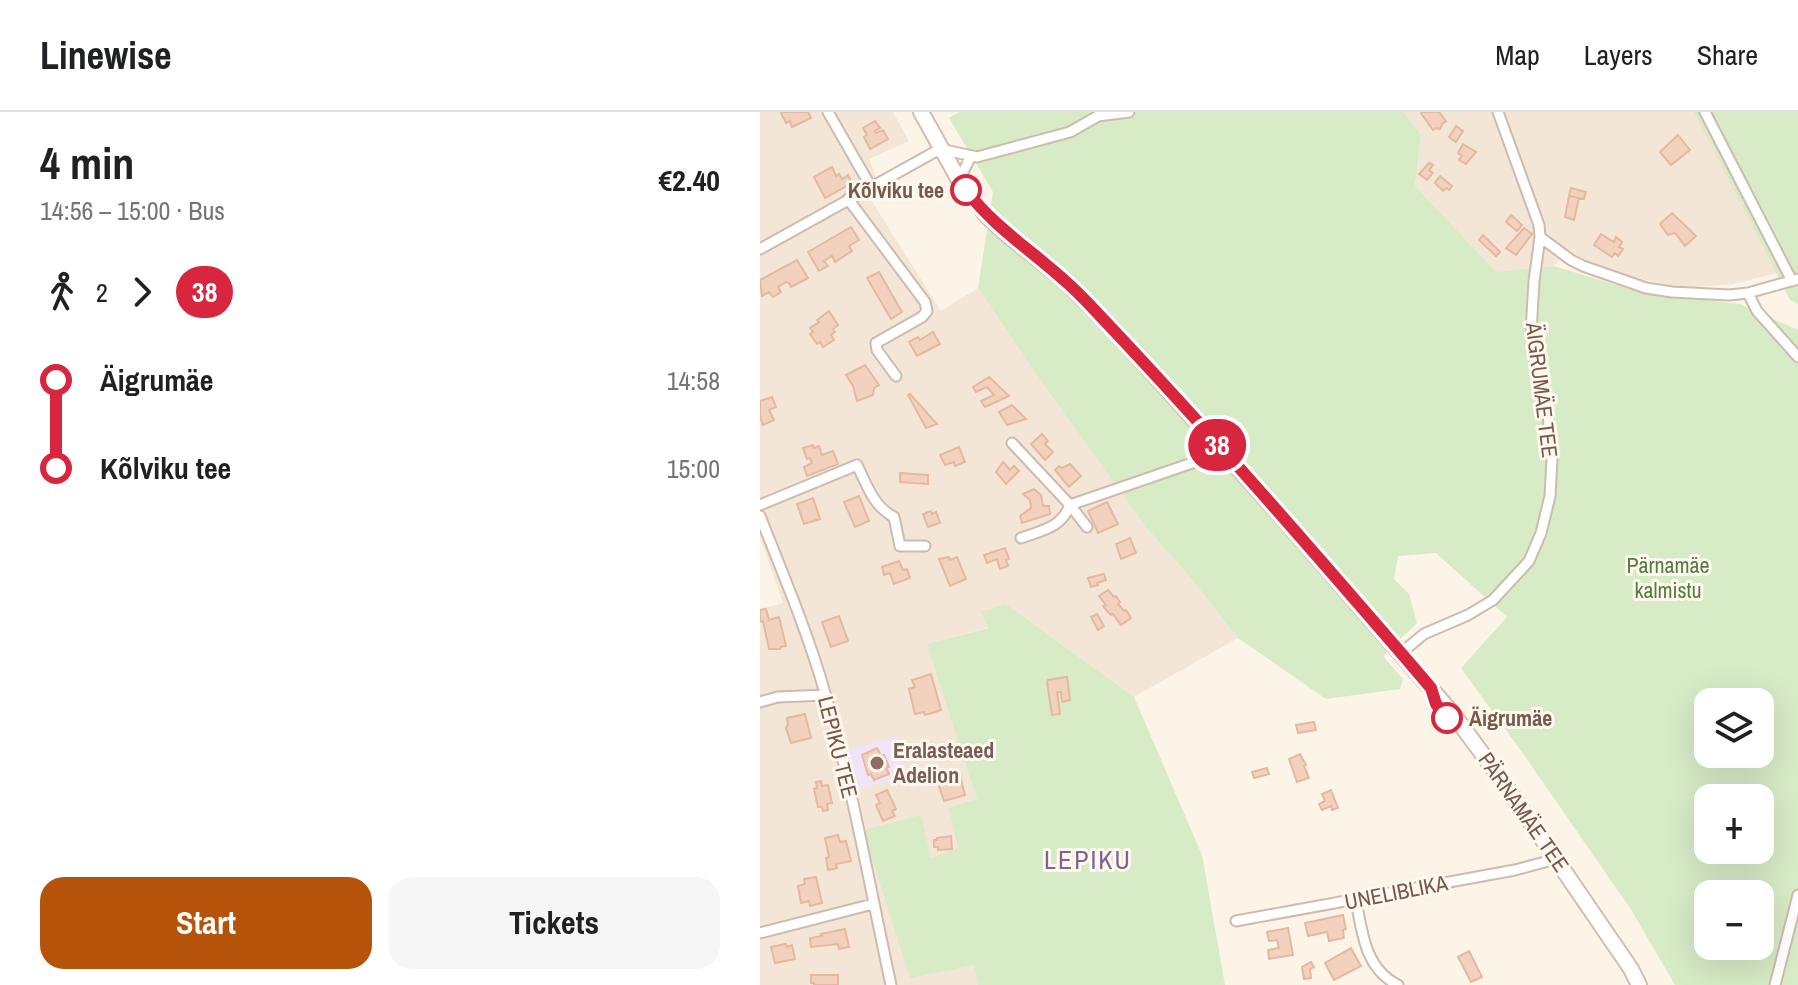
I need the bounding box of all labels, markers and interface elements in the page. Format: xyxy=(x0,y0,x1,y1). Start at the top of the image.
text: Linewise xyxy=(40,30,172,81)
text: Map xyxy=(1495,36,1540,74)
text: Layers xyxy=(1584,36,1653,74)
text: Share xyxy=(1697,36,1758,74)
text: 4 min xyxy=(40,133,134,193)
text: €2.40 xyxy=(658,160,720,200)
place label: Kõlviku tee xyxy=(848,175,944,205)
marker: Kõlviku tee xyxy=(951,175,981,205)
text: 14:56 – 15:00 · Bus xyxy=(40,193,225,228)
icon: walk xyxy=(40,270,84,314)
icon: forward xyxy=(120,270,164,314)
text: 38 xyxy=(192,273,217,311)
text: 2 xyxy=(96,275,108,310)
street label: ÄIGRUMÄE TEE xyxy=(1519,320,1565,459)
text: Äigrumäe xyxy=(100,360,213,400)
text: 14:58 xyxy=(667,363,720,398)
line badge: 38 xyxy=(1181,419,1253,471)
text: 38 xyxy=(1204,426,1230,464)
text: Kõlviku tee xyxy=(100,448,231,488)
text: 15:00 xyxy=(667,451,720,486)
park label: Pärnamäe kalmistu xyxy=(1626,550,1710,605)
map controls xyxy=(1694,688,1774,960)
button: layers xyxy=(1694,688,1774,768)
street label: LEPIKU TEE xyxy=(811,693,865,801)
marker: Äigrumäe xyxy=(1432,703,1462,733)
place label: Äigrumäe xyxy=(1469,703,1552,733)
place label: Eralasteaed Adelion xyxy=(893,735,994,790)
street label: PÄRNAMÄE TEE xyxy=(1472,746,1576,878)
marker: Eralasteaed Adelion xyxy=(868,754,886,772)
button: + xyxy=(1694,784,1774,864)
district label: LEPIKU xyxy=(1044,842,1132,877)
street label: UNELIBLIKA xyxy=(1342,867,1451,917)
button: Start xyxy=(40,877,372,969)
button: Tickets xyxy=(388,877,720,969)
button: − xyxy=(1694,880,1774,960)

